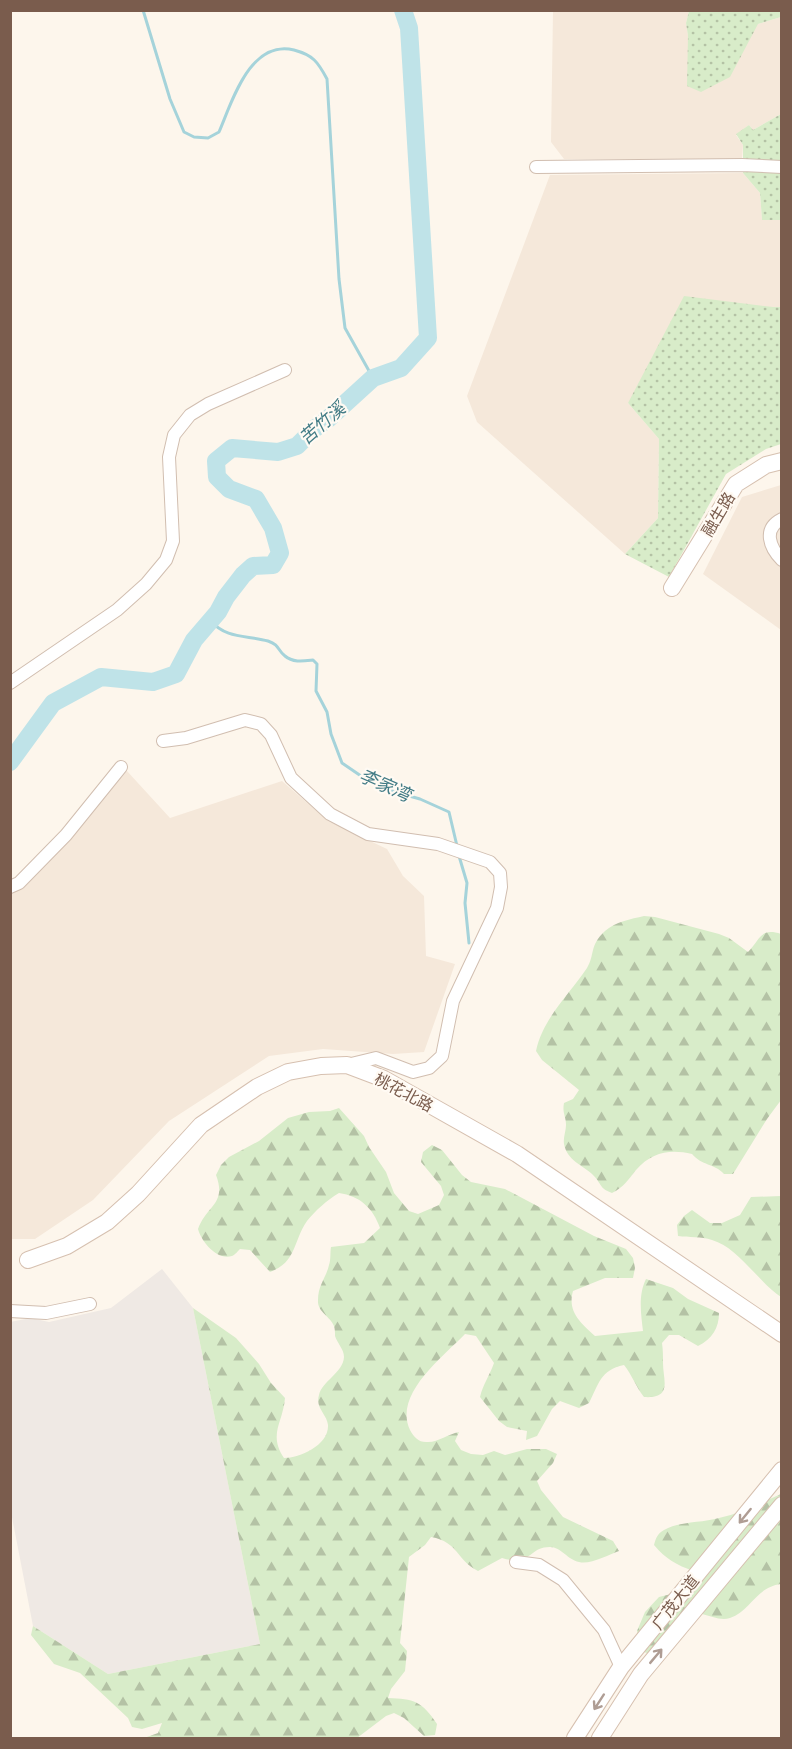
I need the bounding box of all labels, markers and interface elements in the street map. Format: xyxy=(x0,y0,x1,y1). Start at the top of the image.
water label: 苦竹溪 xyxy=(293,395,352,450)
street label: 融生路 xyxy=(696,488,740,540)
water label: 李家湾 xyxy=(355,763,417,809)
street label: 桃花北路 xyxy=(371,1067,437,1117)
one-way arrow xyxy=(738,1508,751,1524)
street label: 广茂大道 xyxy=(646,1570,704,1634)
one-way arrow xyxy=(650,1648,663,1664)
one-way arrow xyxy=(592,1693,604,1710)

